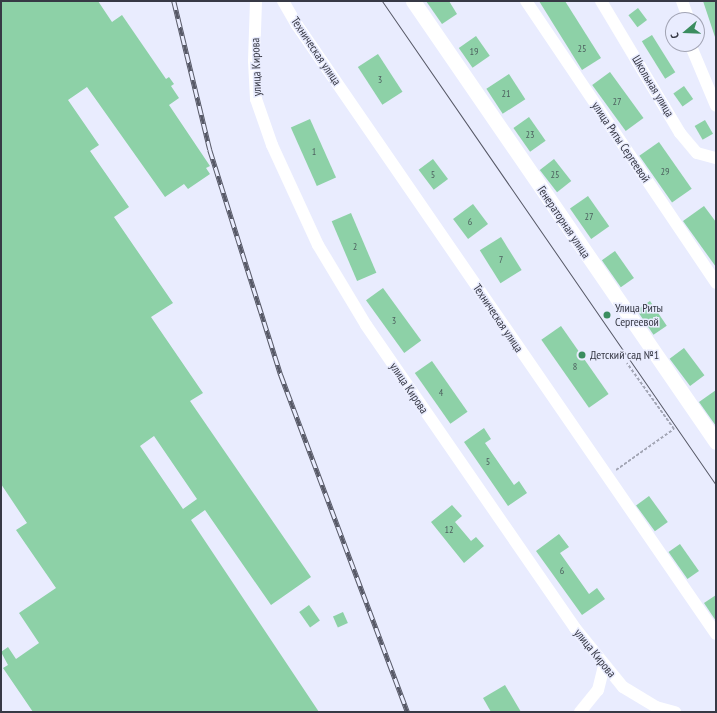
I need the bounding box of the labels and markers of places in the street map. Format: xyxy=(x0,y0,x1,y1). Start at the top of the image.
place label: Улица Риты Сергеевой xyxy=(615,301,663,329)
marker: Улица Риты Сергеевой xyxy=(602,310,612,320)
place label: Детский сад №1 xyxy=(590,348,659,362)
marker: Детский сад №1 xyxy=(577,350,587,360)

